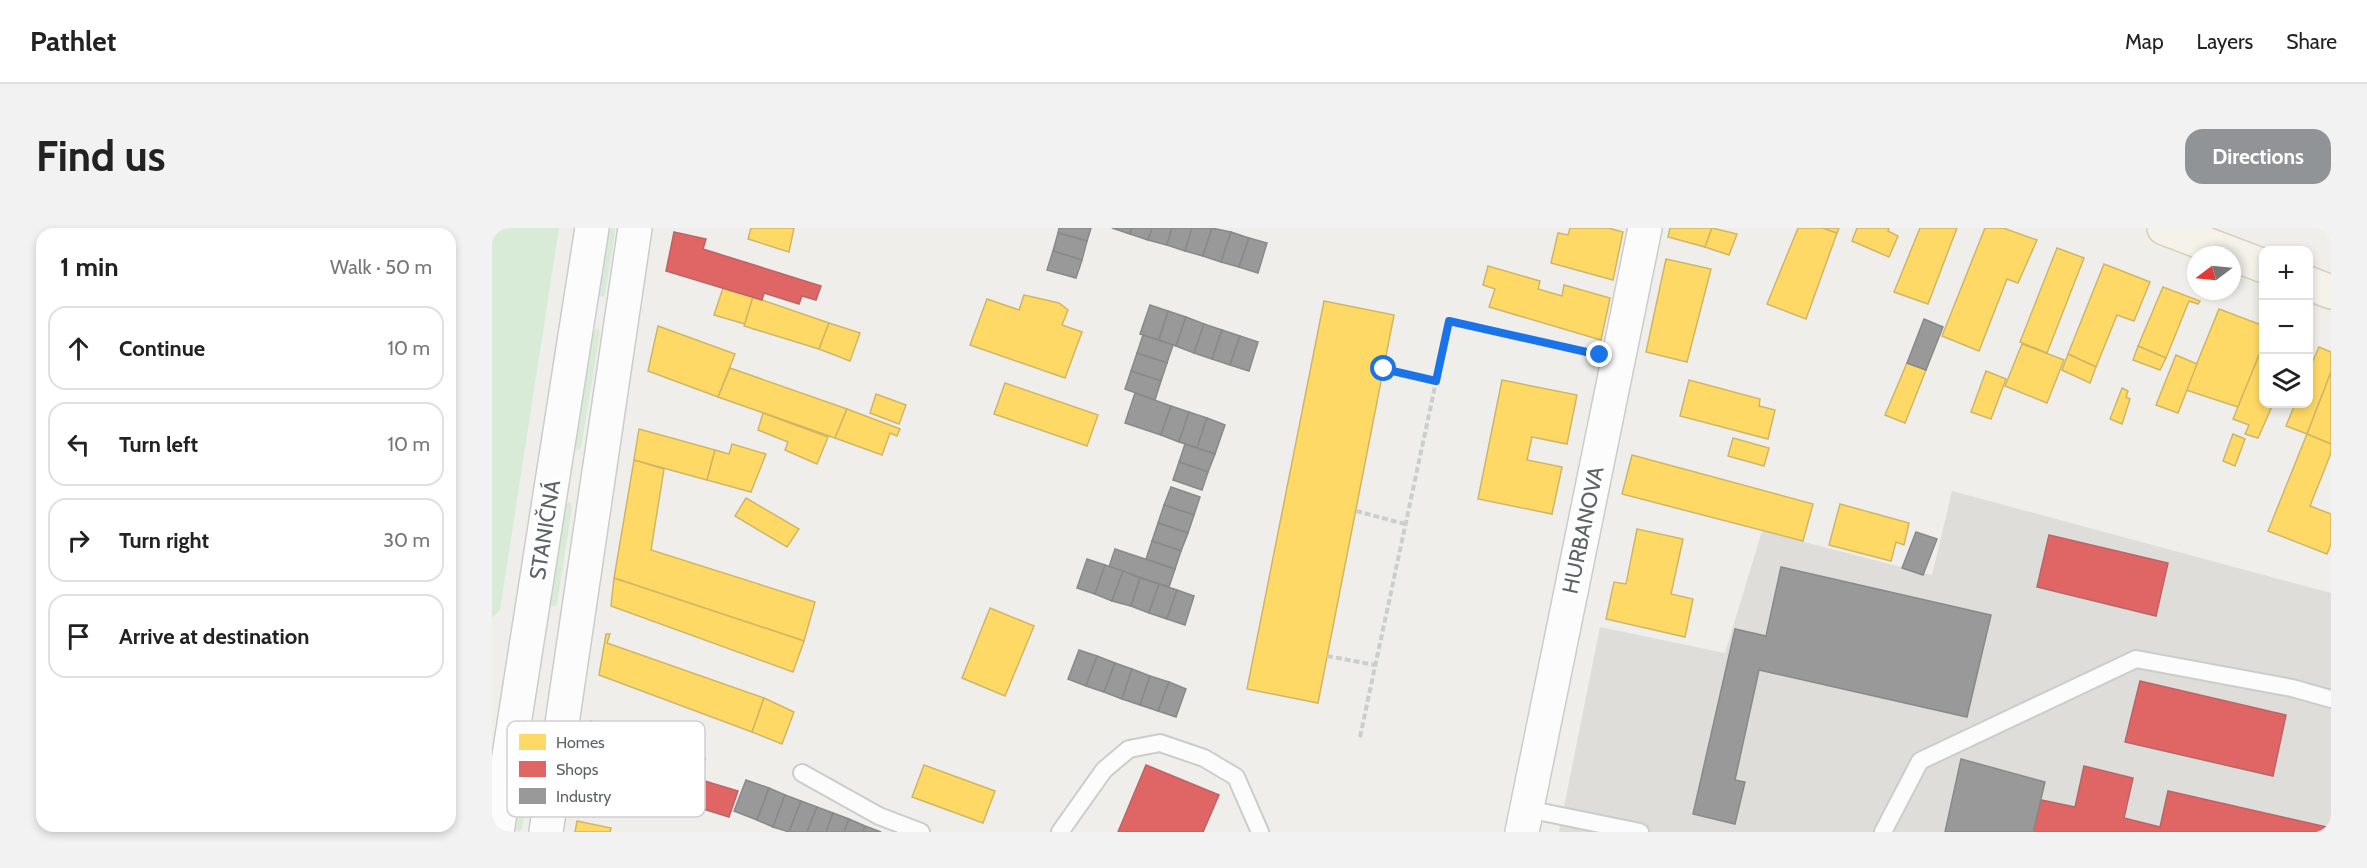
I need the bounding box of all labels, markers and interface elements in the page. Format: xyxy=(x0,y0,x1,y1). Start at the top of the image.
text: Pathlet xyxy=(30,24,116,58)
text: Map xyxy=(2125,29,2164,54)
text: Layers xyxy=(2197,29,2253,54)
text: Share xyxy=(2286,29,2337,54)
button: Directions xyxy=(2185,129,2331,184)
text: Find us xyxy=(36,130,165,182)
north arrow xyxy=(2187,246,2241,300)
map controls xyxy=(2259,246,2313,408)
button: + xyxy=(2259,246,2313,300)
text: 1 min xyxy=(60,251,119,283)
text: Walk · 50 m xyxy=(330,255,432,279)
button: − xyxy=(2259,300,2313,354)
icon: ahead xyxy=(62,332,95,365)
text: Continue xyxy=(119,335,205,362)
text: 10 m xyxy=(387,336,430,360)
route end xyxy=(1586,341,1612,367)
button: layers xyxy=(2259,354,2313,408)
route start xyxy=(1370,355,1396,381)
icon: left xyxy=(62,428,95,461)
text: Turn left xyxy=(119,431,198,458)
text: 10 m xyxy=(387,432,430,456)
street label: HURBANOVA xyxy=(1556,463,1610,596)
street label: STANIČNÁ xyxy=(524,478,566,582)
icon: right xyxy=(62,524,95,557)
text: Turn right xyxy=(119,527,209,554)
text: 30 m xyxy=(383,528,430,552)
icon: arrive xyxy=(62,620,95,653)
text: Arrive at destination xyxy=(119,623,309,650)
legend xyxy=(507,721,705,817)
text: Homes xyxy=(556,733,605,752)
text: Shops xyxy=(556,760,599,779)
text: Industry xyxy=(556,787,611,806)

